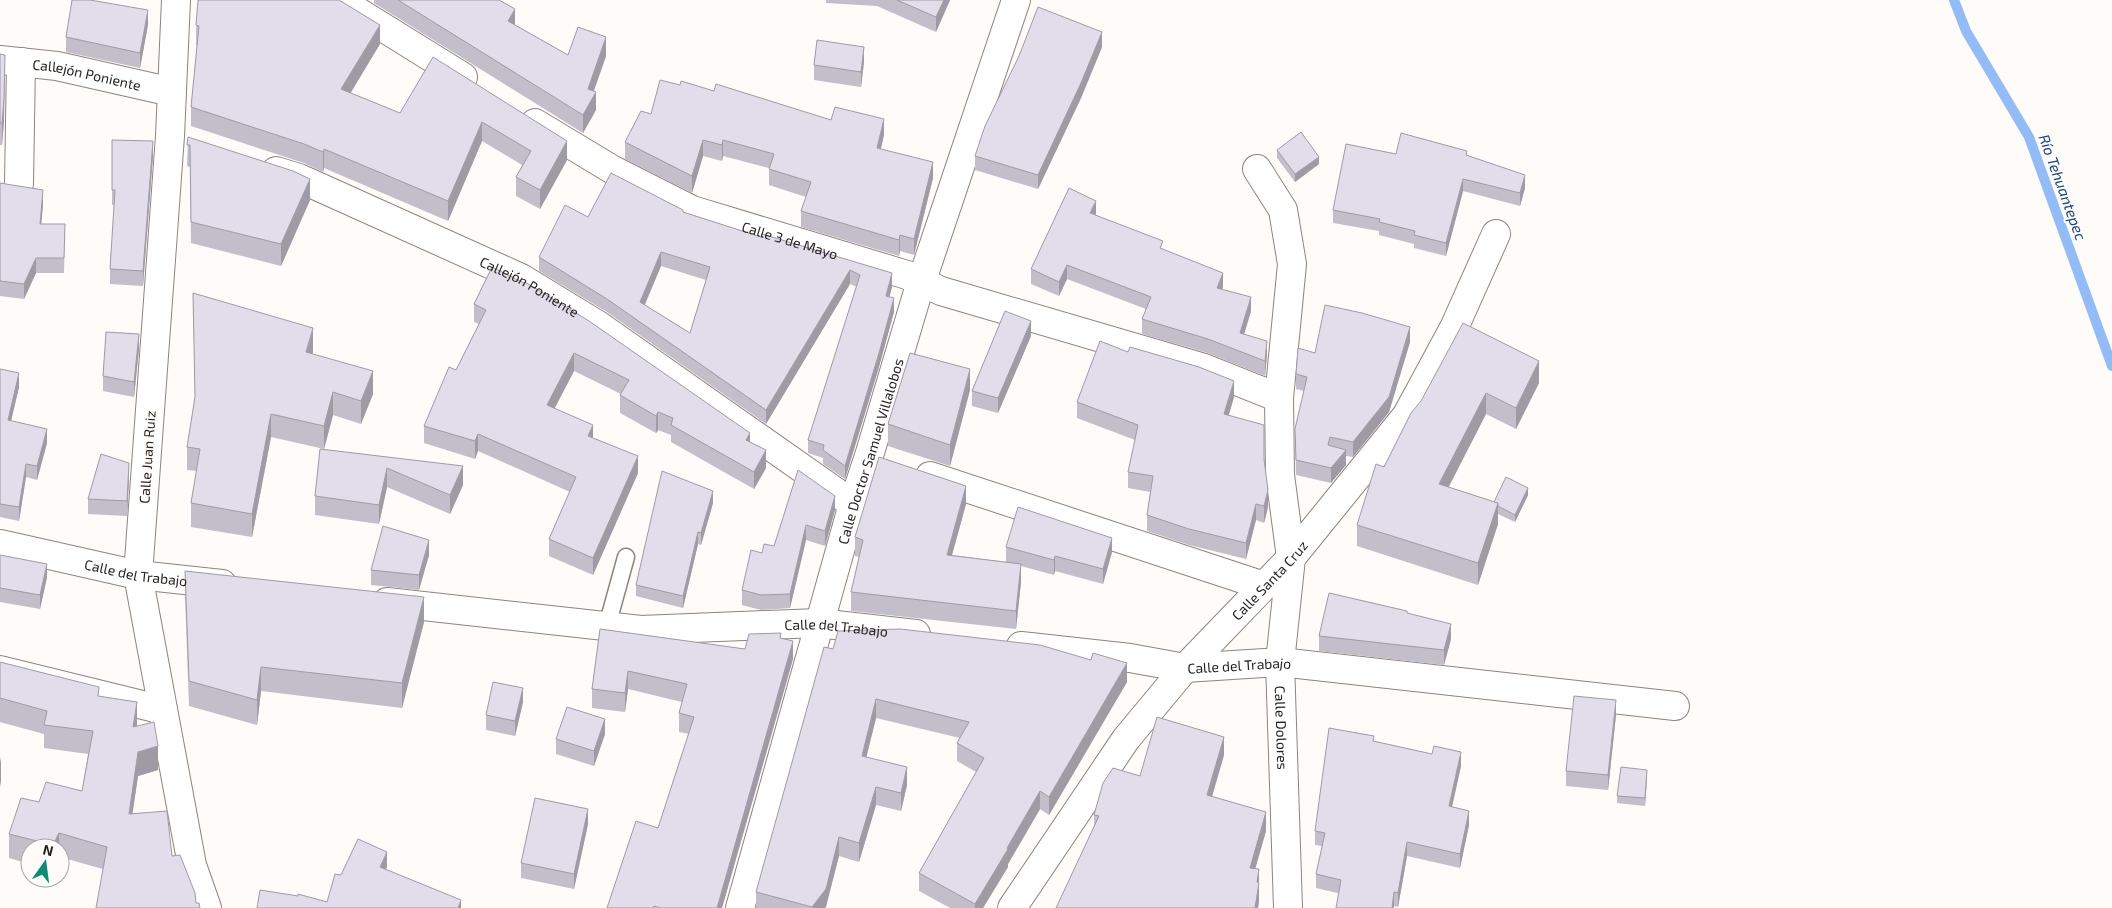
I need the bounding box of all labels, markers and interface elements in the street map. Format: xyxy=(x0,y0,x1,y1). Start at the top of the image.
street label: Callejón Poniente xyxy=(32,55,143,93)
water label: Río Tehuantepec xyxy=(2035,132,2091,242)
street label: Calle 3 de Mayo xyxy=(740,217,840,262)
street label: Callejón Poniente xyxy=(478,252,582,320)
street label: Calle Doctor Samuel Villalobos xyxy=(834,356,906,546)
street label: Calle Juan Ruiz xyxy=(135,410,159,504)
street label: Calle Santa Cruz xyxy=(1228,537,1311,623)
street label: Calle del Trabajo xyxy=(83,555,188,589)
street label: Calle del Trabajo xyxy=(784,614,889,639)
street label: Calle del Trabajo xyxy=(1187,654,1292,676)
street label: Calle Dolores xyxy=(1272,685,1292,770)
north arrow xyxy=(20,838,70,888)
text: N xyxy=(41,840,55,859)

